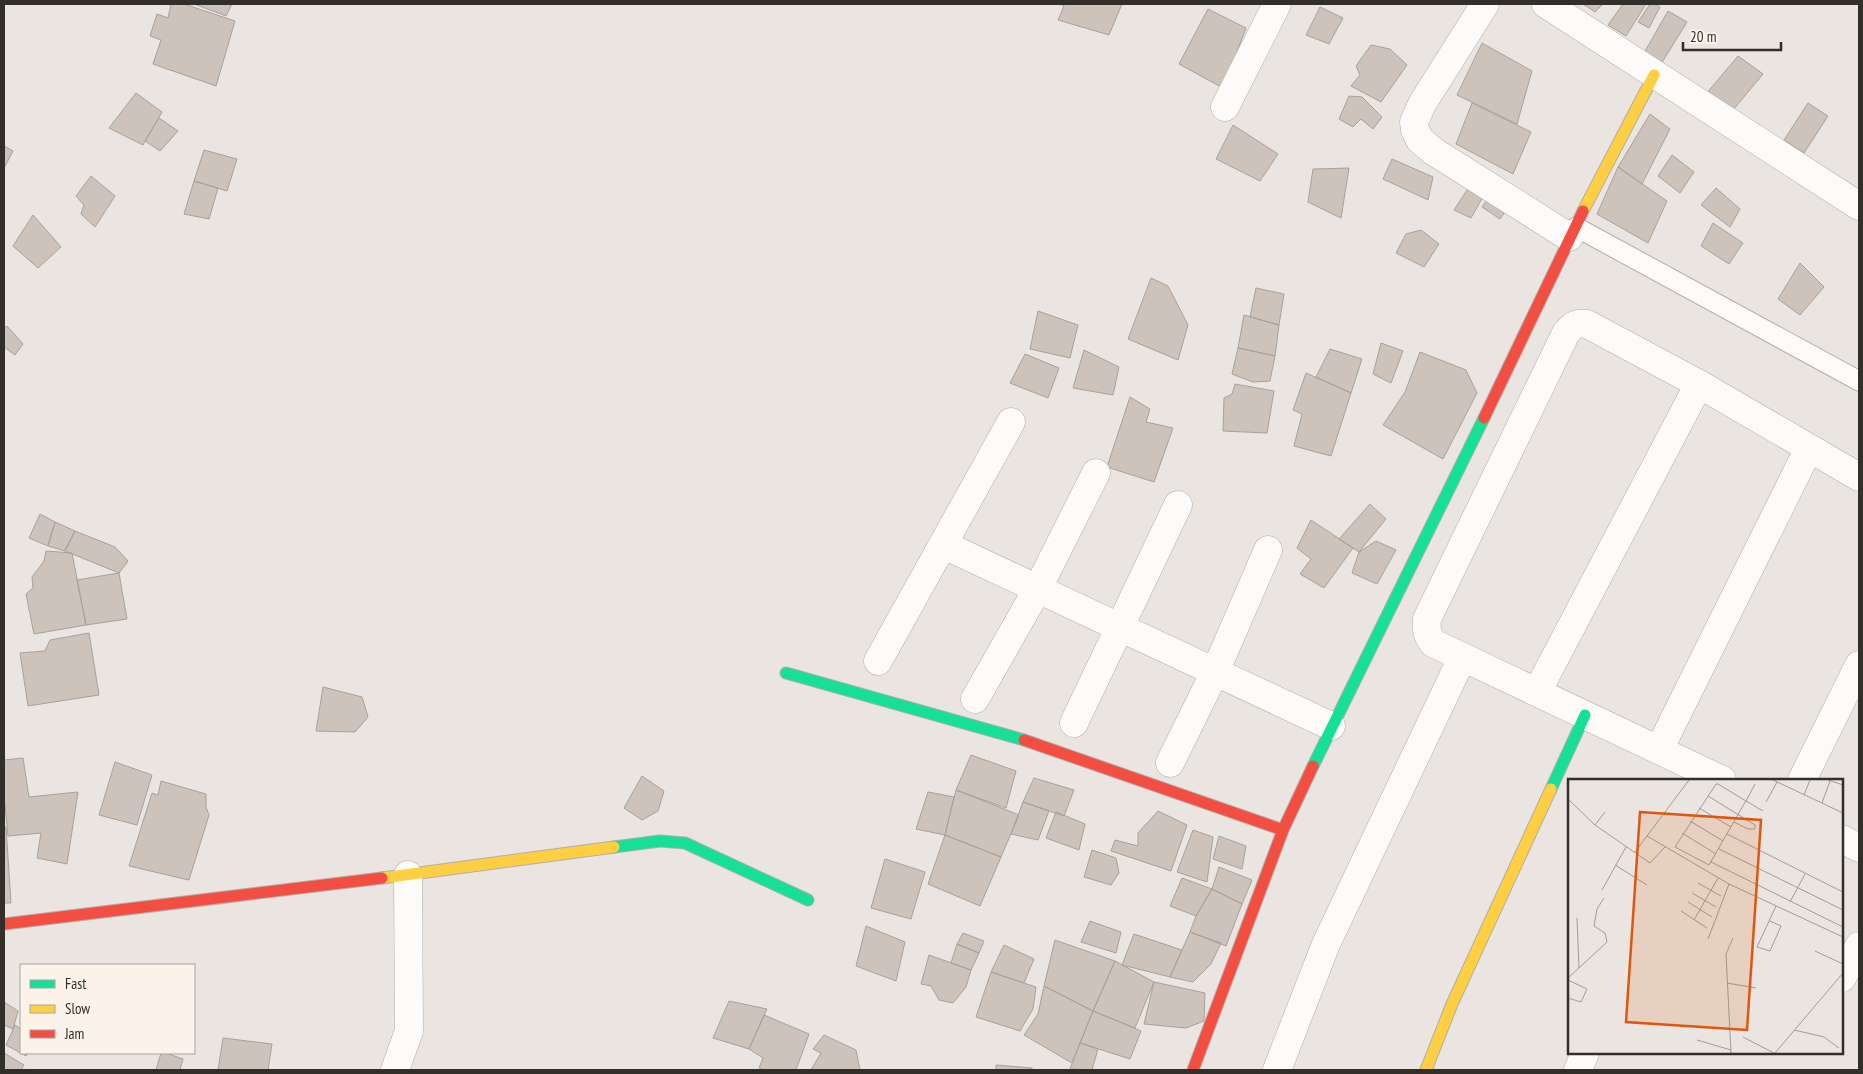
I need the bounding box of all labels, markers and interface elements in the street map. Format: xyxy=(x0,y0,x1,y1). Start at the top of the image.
scale bar xyxy=(1683,20,1780,52)
text: 20 m xyxy=(1690,27,1716,46)
inset map xyxy=(1568,779,1843,1054)
legend xyxy=(20,964,195,1054)
text: Fast xyxy=(65,974,86,993)
text: Slow xyxy=(65,999,90,1018)
text: Jam xyxy=(64,1024,84,1043)

